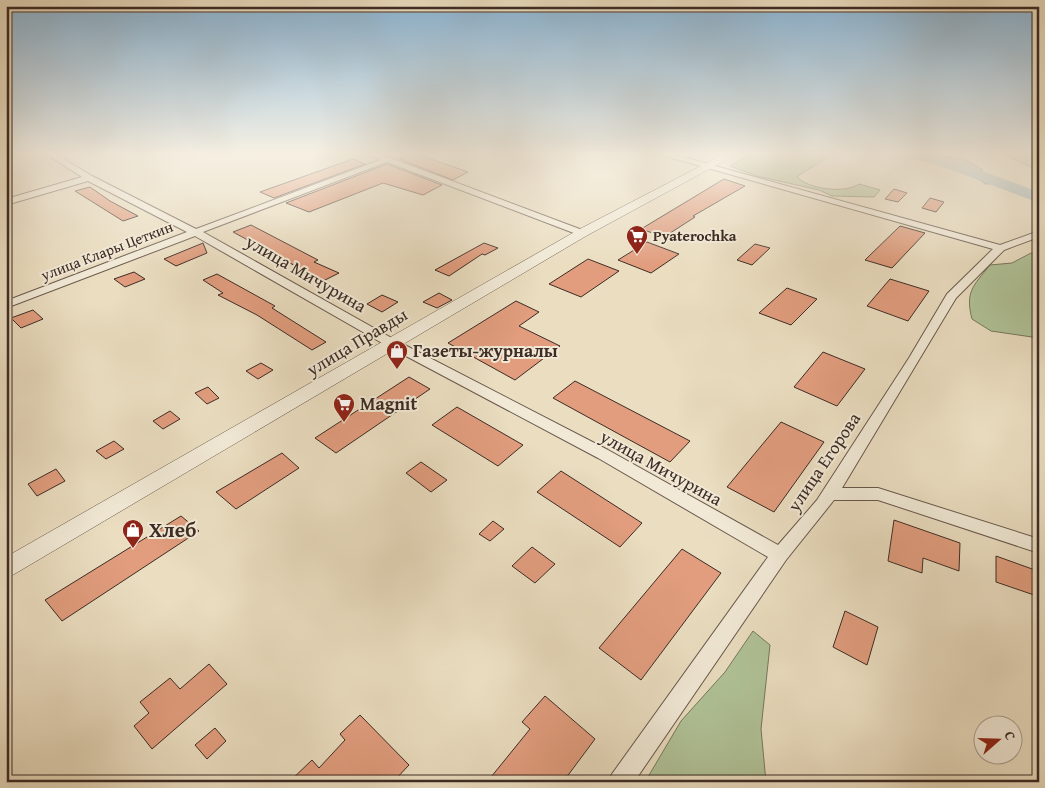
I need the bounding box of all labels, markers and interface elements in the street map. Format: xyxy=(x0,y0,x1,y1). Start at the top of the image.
street label: улица Клары Цеткин xyxy=(37,216,176,286)
supermarket icon: Pyaterochka xyxy=(625,224,649,255)
place label: Pyaterochka xyxy=(653,225,737,246)
street label: улица Мичурина xyxy=(240,227,372,319)
street label: улица Правды xyxy=(300,301,413,383)
place label: Газеты-журналы xyxy=(413,337,558,364)
shop icon: Газеты-журналы xyxy=(385,339,409,370)
place label: Magnit xyxy=(360,390,417,417)
supermarket icon: Magnit xyxy=(332,392,356,423)
street label: улица Егорова xyxy=(780,406,867,518)
street label: улица Мичурина xyxy=(595,422,727,512)
place label: Хлеб xyxy=(149,514,196,545)
shop icon: Хлеб xyxy=(121,518,145,549)
north arrow xyxy=(972,716,1022,766)
text: С xyxy=(999,728,1021,743)

